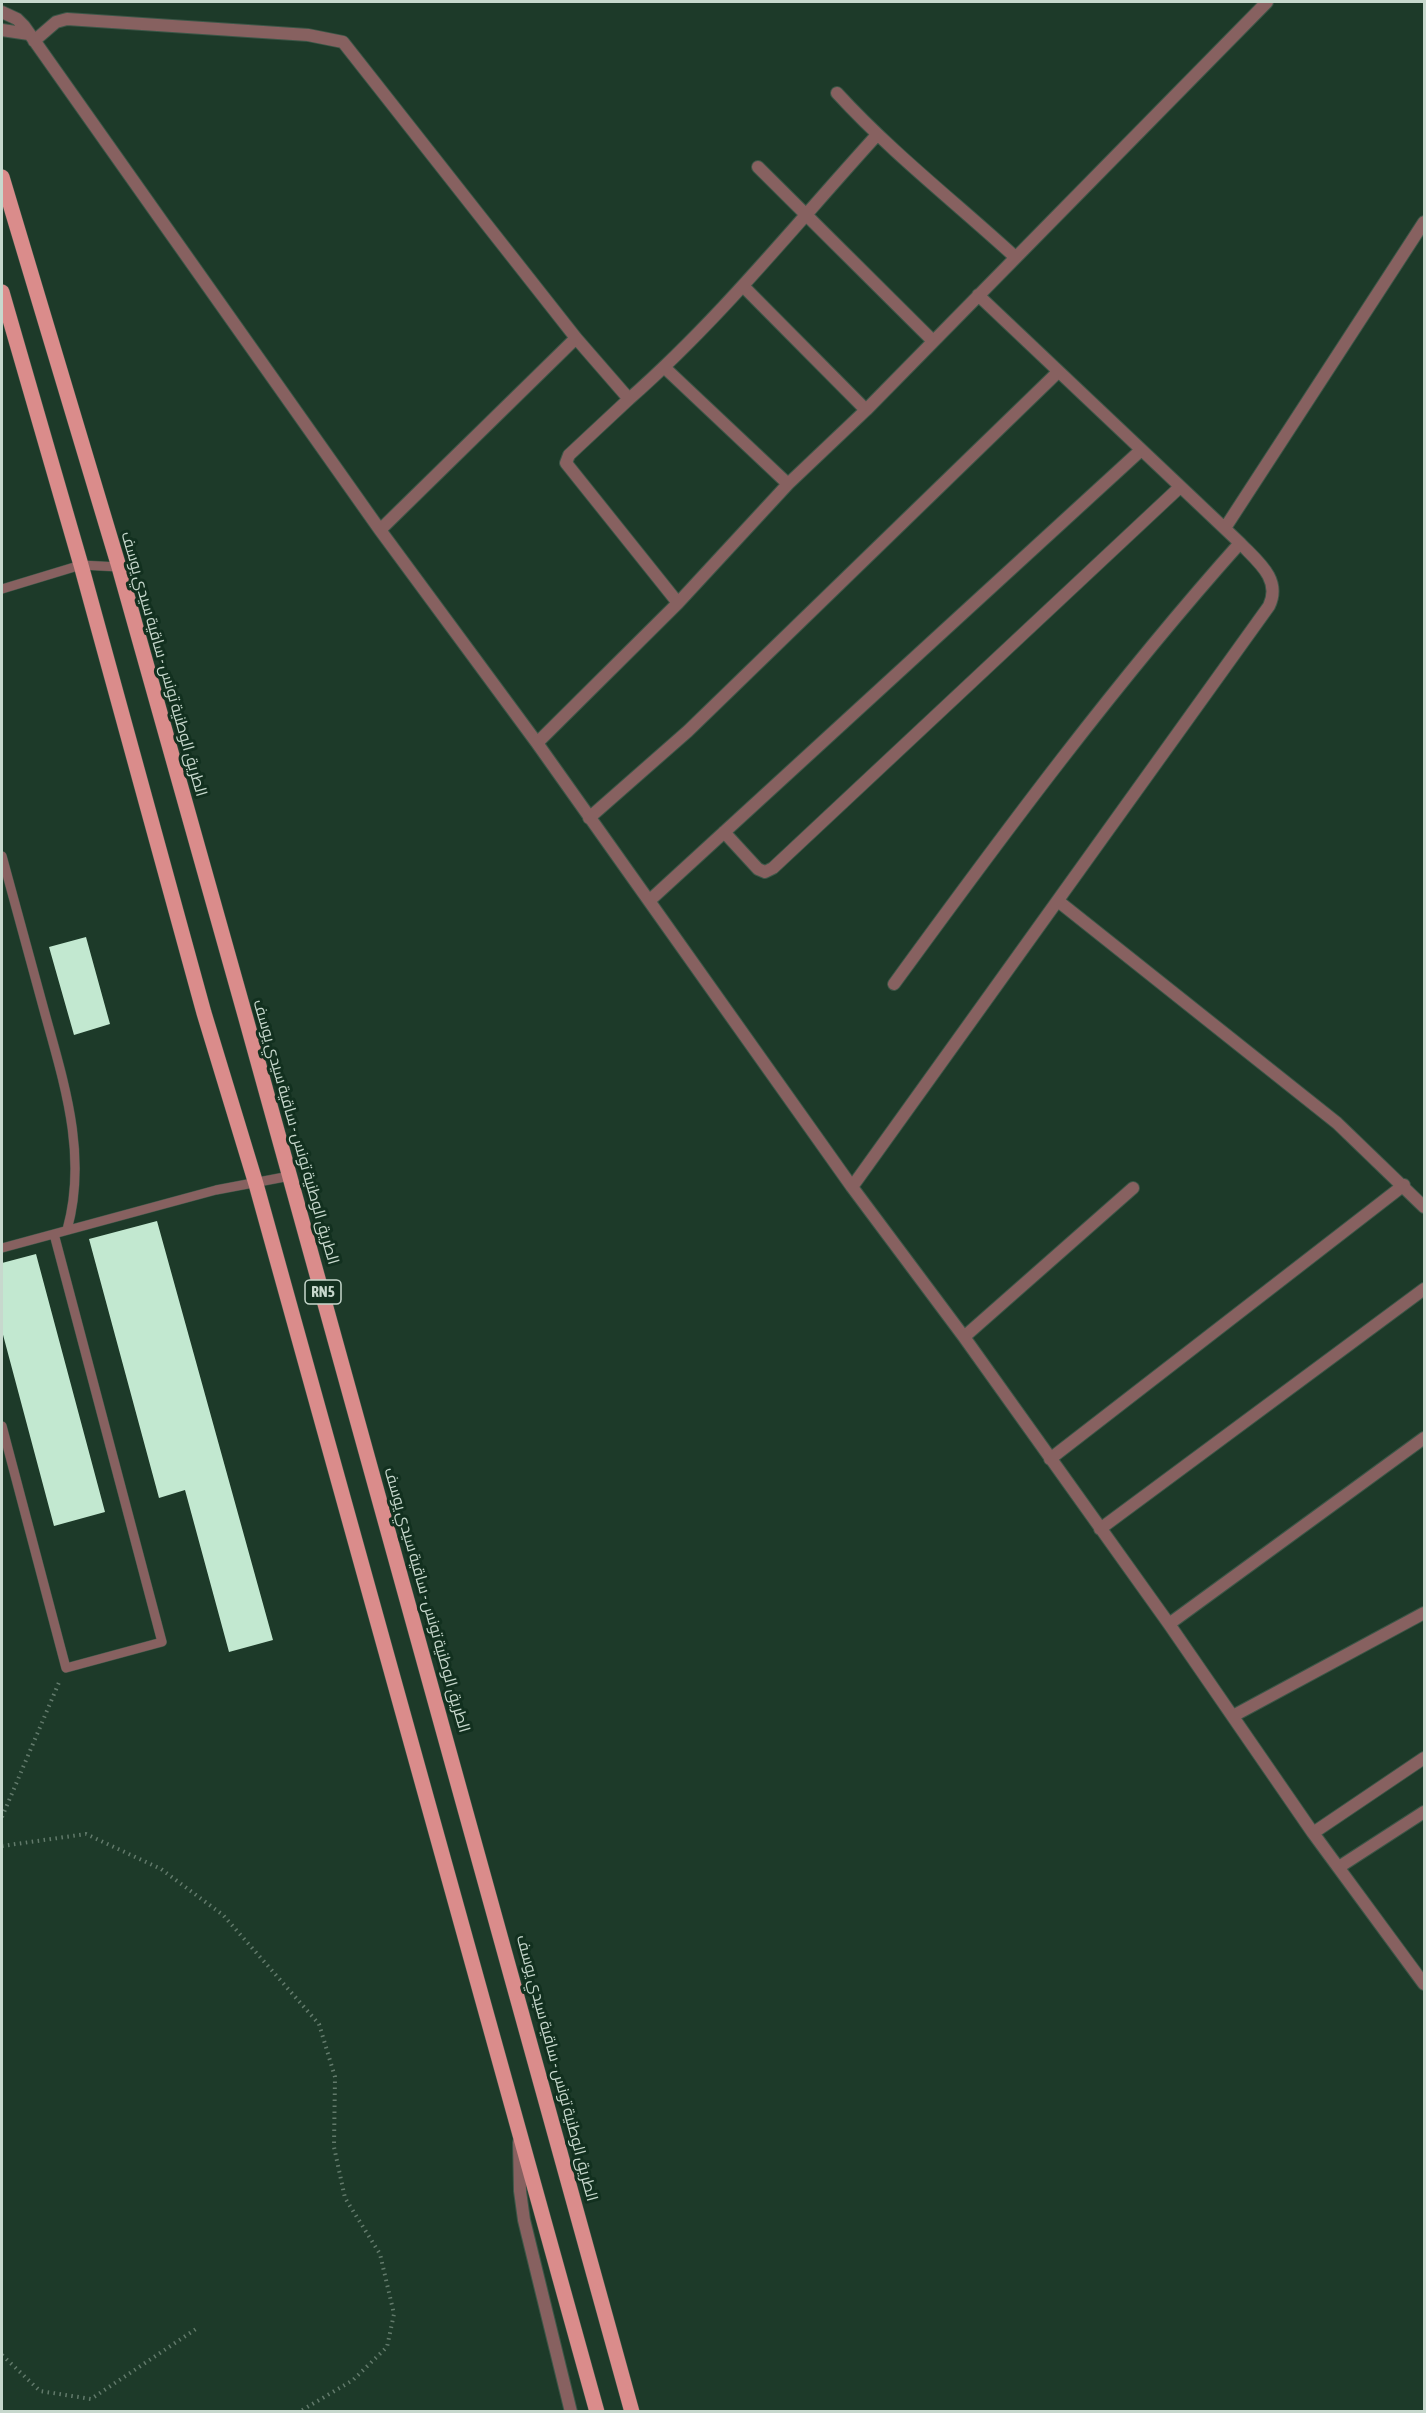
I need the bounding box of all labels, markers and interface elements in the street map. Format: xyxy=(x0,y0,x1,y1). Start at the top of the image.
street label: الطريق الوطنية تونس - ساقية سيدي يوسف xyxy=(117,529,211,799)
street label: الطريق الوطنية تونس - ساقية سيدي يوسف xyxy=(249,997,343,1267)
road number: RN5 xyxy=(305,1280,341,1304)
street label: الطريق الوطنية تونس - ساقية سيدي يوسف xyxy=(380,1465,474,1735)
street label: الطريق الوطنية تونس - ساقية سيدي يوسف xyxy=(512,1933,602,2203)

